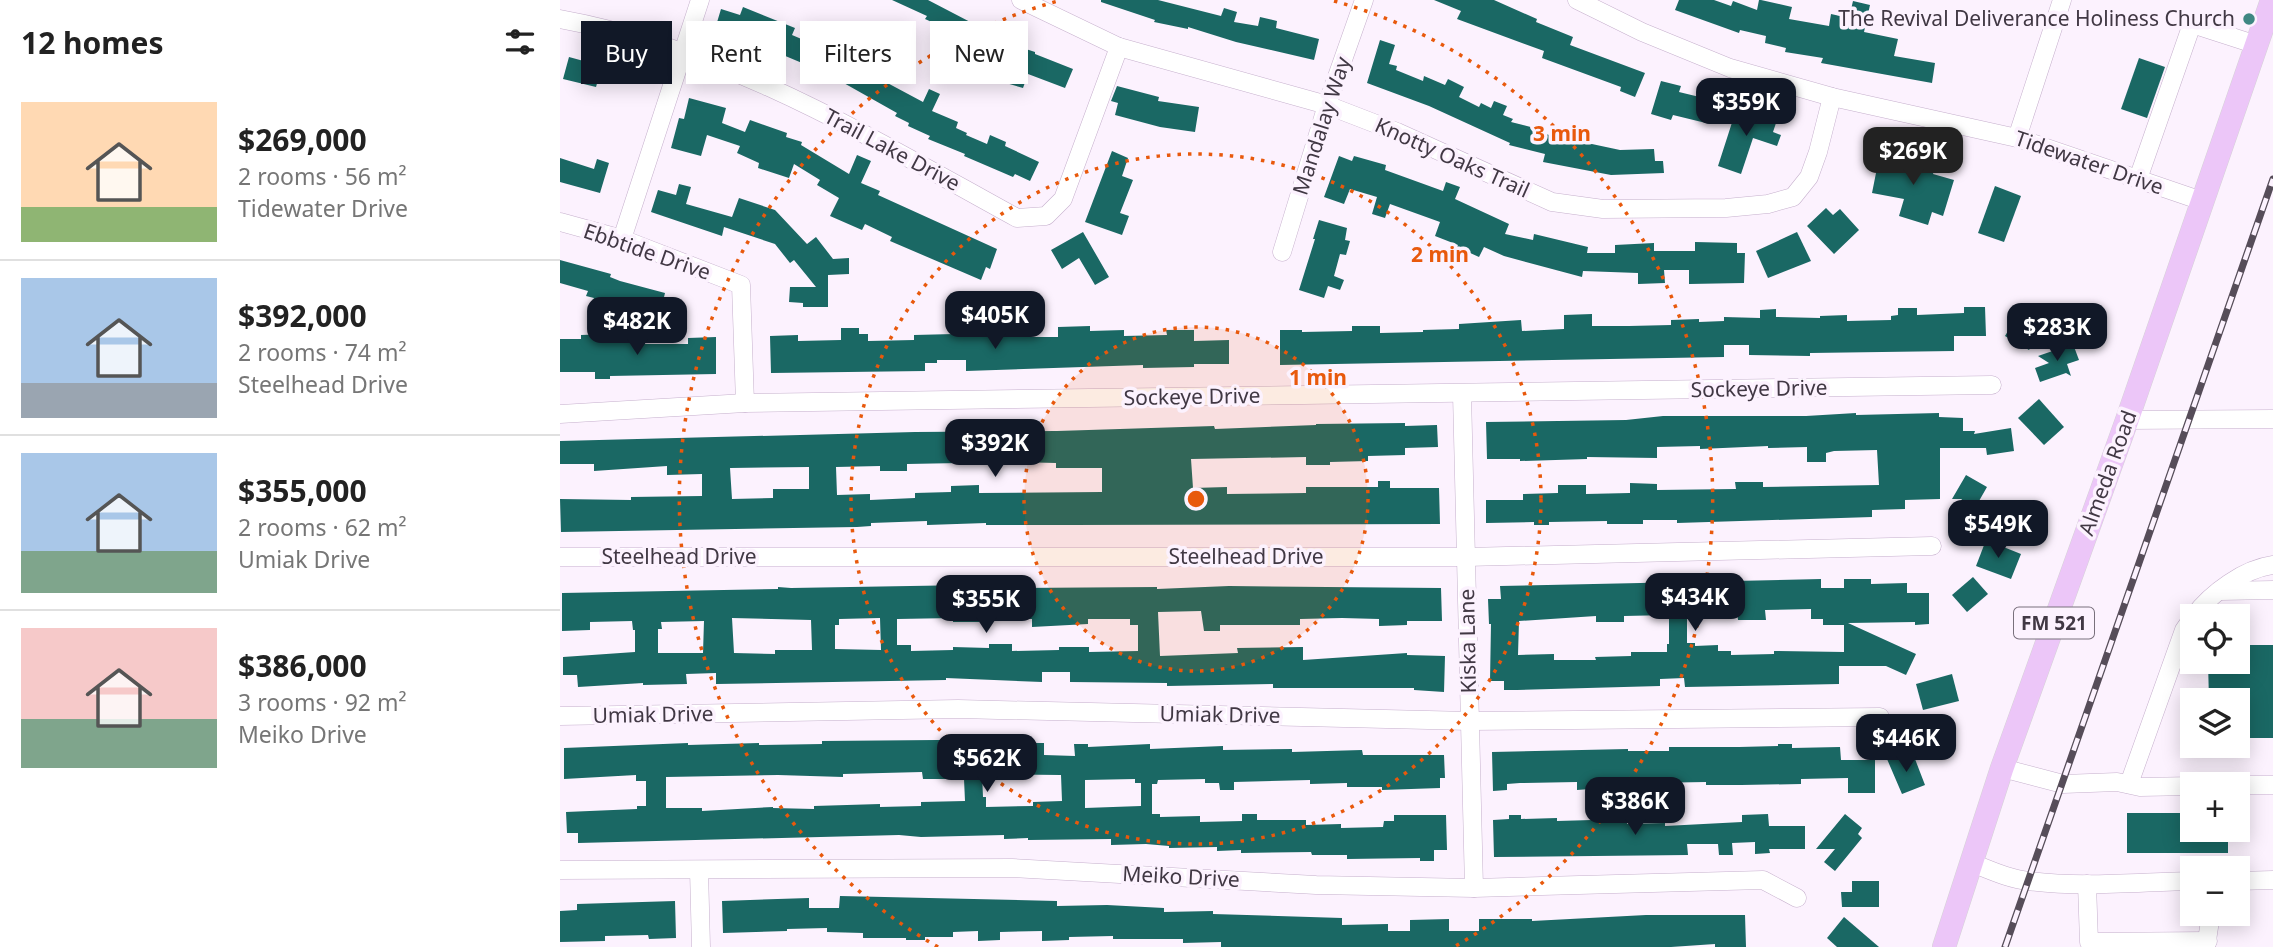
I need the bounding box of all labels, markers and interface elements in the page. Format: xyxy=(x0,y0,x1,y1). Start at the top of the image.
place label: The Revival Deliverance Holiness Church xyxy=(1838,4,2235,32)
marker: The Revival Deliverance Holiness Church xyxy=(2241,11,2257,27)
chip: Buy xyxy=(581,21,672,84)
chip: Rent xyxy=(686,21,786,84)
chip: Filters xyxy=(800,21,916,84)
chip: New xyxy=(930,21,1028,84)
text: 12 homes xyxy=(21,22,164,63)
icon: filters xyxy=(501,23,539,61)
street label: Mandalay Way xyxy=(1286,53,1357,198)
pin: $359K xyxy=(1697,78,1795,138)
text: $359K xyxy=(1712,85,1780,117)
street label: Trail Lake Drive xyxy=(820,101,965,197)
street label: Knotty Oaks Trail xyxy=(1371,110,1534,204)
text: $269,000 xyxy=(238,119,367,160)
text: 3 min xyxy=(1533,119,1591,147)
street label: Tidewater Drive xyxy=(2011,124,2167,201)
pin: $269K xyxy=(1864,128,1962,187)
icon: home xyxy=(77,130,161,214)
text: $269K xyxy=(1879,134,1947,166)
text: 2 rooms · 56 m² xyxy=(238,160,407,192)
text: Tidewater Drive xyxy=(238,192,408,224)
street label: Ebbtide Drive xyxy=(580,216,715,286)
text: 2 min xyxy=(1411,240,1469,268)
pin: $405K xyxy=(946,292,1044,351)
text: $392,000 xyxy=(238,295,367,336)
pin: $482K xyxy=(588,298,686,357)
text: $405K xyxy=(961,298,1029,330)
text: $482K xyxy=(603,304,671,336)
pin: $283K xyxy=(2008,304,2106,363)
icon: home xyxy=(77,306,161,390)
text: $283K xyxy=(2023,310,2091,342)
text: 2 rooms · 74 m² xyxy=(238,336,407,368)
text: 1 min xyxy=(1289,363,1347,391)
text: Steelhead Drive xyxy=(238,368,408,400)
street label: Sockeye Drive xyxy=(1690,373,1828,403)
street label: Sockeye Drive xyxy=(1123,381,1261,411)
street label: Almeda Road xyxy=(2072,406,2143,539)
pin: $392K xyxy=(946,420,1044,479)
text: $392K xyxy=(961,426,1029,458)
text: $355,000 xyxy=(238,470,367,511)
icon: home xyxy=(77,481,161,565)
centre of rings xyxy=(1184,487,1208,511)
pin: $549K xyxy=(1949,500,2047,560)
text: $549K xyxy=(1964,507,2032,539)
text: 2 rooms · 62 m² xyxy=(238,511,407,543)
street label: Steelhead Drive xyxy=(601,542,757,570)
street label: Steelhead Drive xyxy=(1168,542,1324,570)
text: Umiak Drive xyxy=(238,543,370,575)
pin: $434K xyxy=(1646,574,1744,633)
pin: $355K xyxy=(937,576,1035,635)
text: $434K xyxy=(1661,580,1729,612)
text: $355K xyxy=(952,582,1020,614)
street label: Kiska Lane xyxy=(1452,589,1482,694)
map controls xyxy=(2180,604,2250,926)
button: locate xyxy=(2180,604,2250,674)
road number: FM 521 xyxy=(2014,608,2094,638)
text: $386,000 xyxy=(238,645,367,686)
icon: home xyxy=(77,656,161,740)
text: 3 rooms · 92 m² xyxy=(238,686,407,718)
button: layers xyxy=(2180,688,2250,758)
street label: Umiak Drive xyxy=(592,699,714,729)
street label: Umiak Drive xyxy=(1159,699,1281,729)
pin: $446K xyxy=(1857,714,1955,774)
text: Meiko Drive xyxy=(238,718,367,750)
text: $446K xyxy=(1872,721,1940,753)
pin: $562K xyxy=(938,734,1036,794)
text: $562K xyxy=(953,741,1021,773)
button: + xyxy=(2180,772,2250,842)
pin: $386K xyxy=(1586,778,1684,837)
text: $386K xyxy=(1601,784,1669,816)
button: − xyxy=(2180,856,2250,926)
street label: Meiko Drive xyxy=(1122,859,1241,893)

